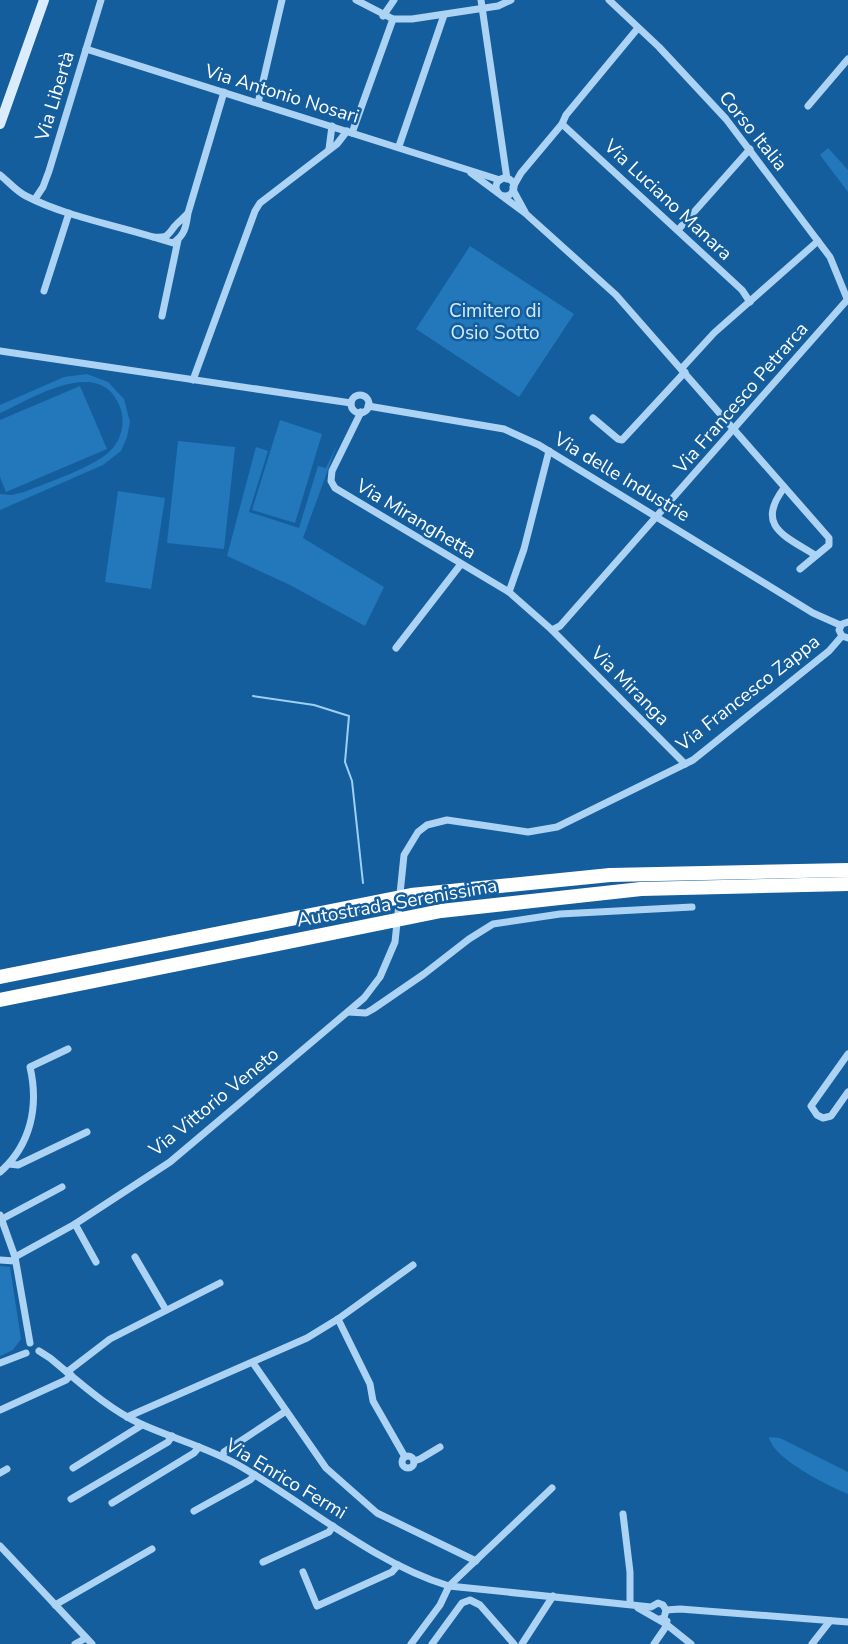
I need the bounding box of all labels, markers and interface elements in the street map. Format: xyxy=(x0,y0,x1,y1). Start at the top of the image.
street label: Via Libertà xyxy=(29,48,81,145)
street label: Via Antonio Nosari xyxy=(201,58,362,130)
street label: Corso Italia xyxy=(713,86,793,176)
street label: Via Luciano Manara xyxy=(597,133,738,266)
park label: Cimitero di Osio Sotto xyxy=(449,298,541,346)
street label: Via Francesco Petrarca xyxy=(667,317,814,480)
street label: Via delle Industrie xyxy=(548,426,695,528)
street label: Via Miranghetta xyxy=(350,472,481,565)
street label: Via Francesco Zappa xyxy=(670,629,825,758)
street label: Via Miranga xyxy=(584,640,675,731)
street label: Autostrada Serenissima xyxy=(295,873,499,933)
street label: Via Vittorio Veneto xyxy=(143,1041,284,1163)
street label: Via Enrico Fermi xyxy=(220,1432,352,1525)

